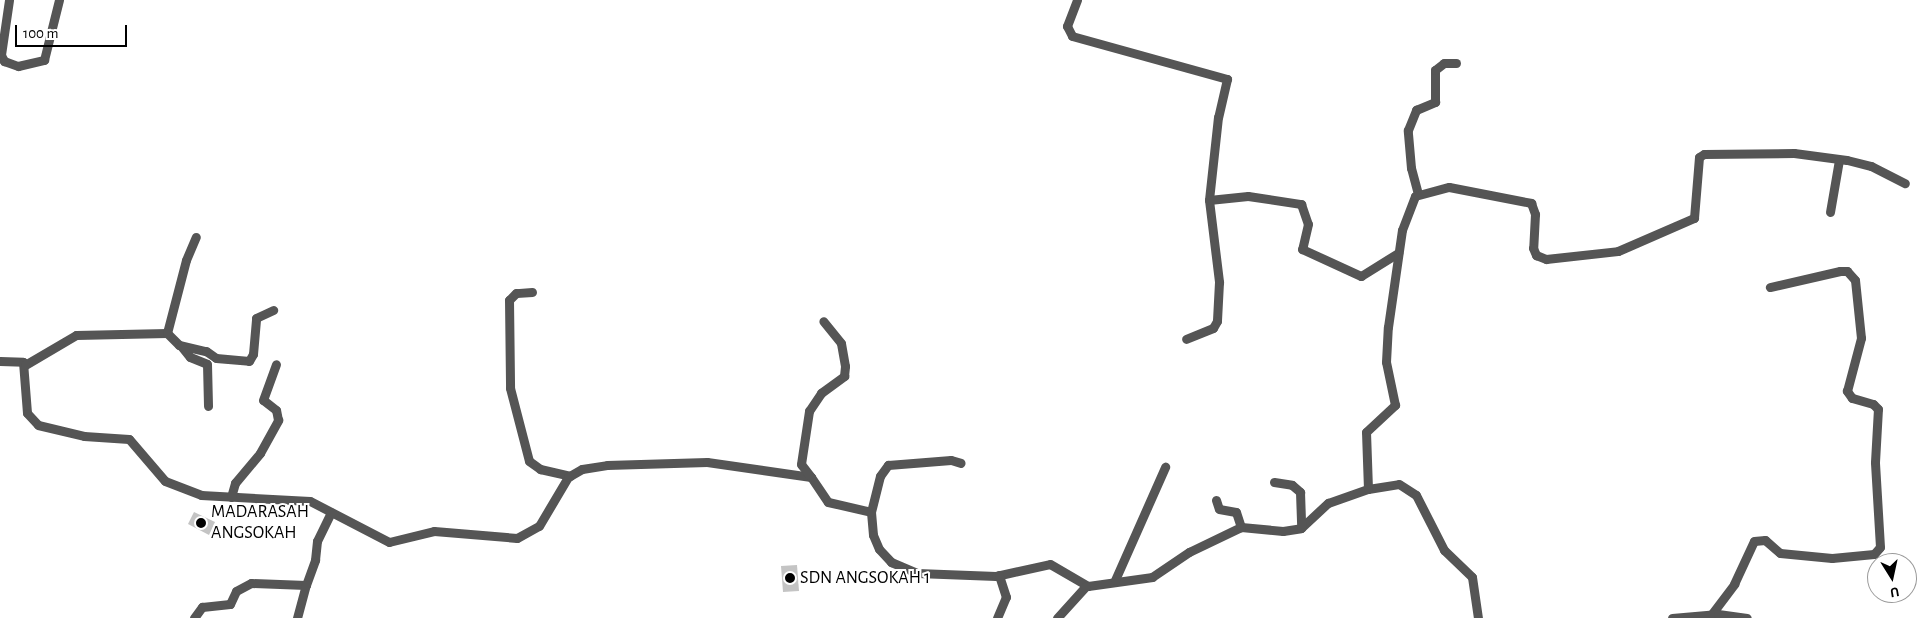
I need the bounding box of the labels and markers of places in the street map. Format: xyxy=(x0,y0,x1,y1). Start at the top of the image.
place label: MADARASAH ANGSOKAH xyxy=(211,502,309,544)
marker: MADARASAH ANGSOKAH xyxy=(195,517,207,529)
place label: SDN ANGSOKAH 1 xyxy=(800,567,930,589)
marker: SDN ANGSOKAH 1 xyxy=(784,572,796,584)

